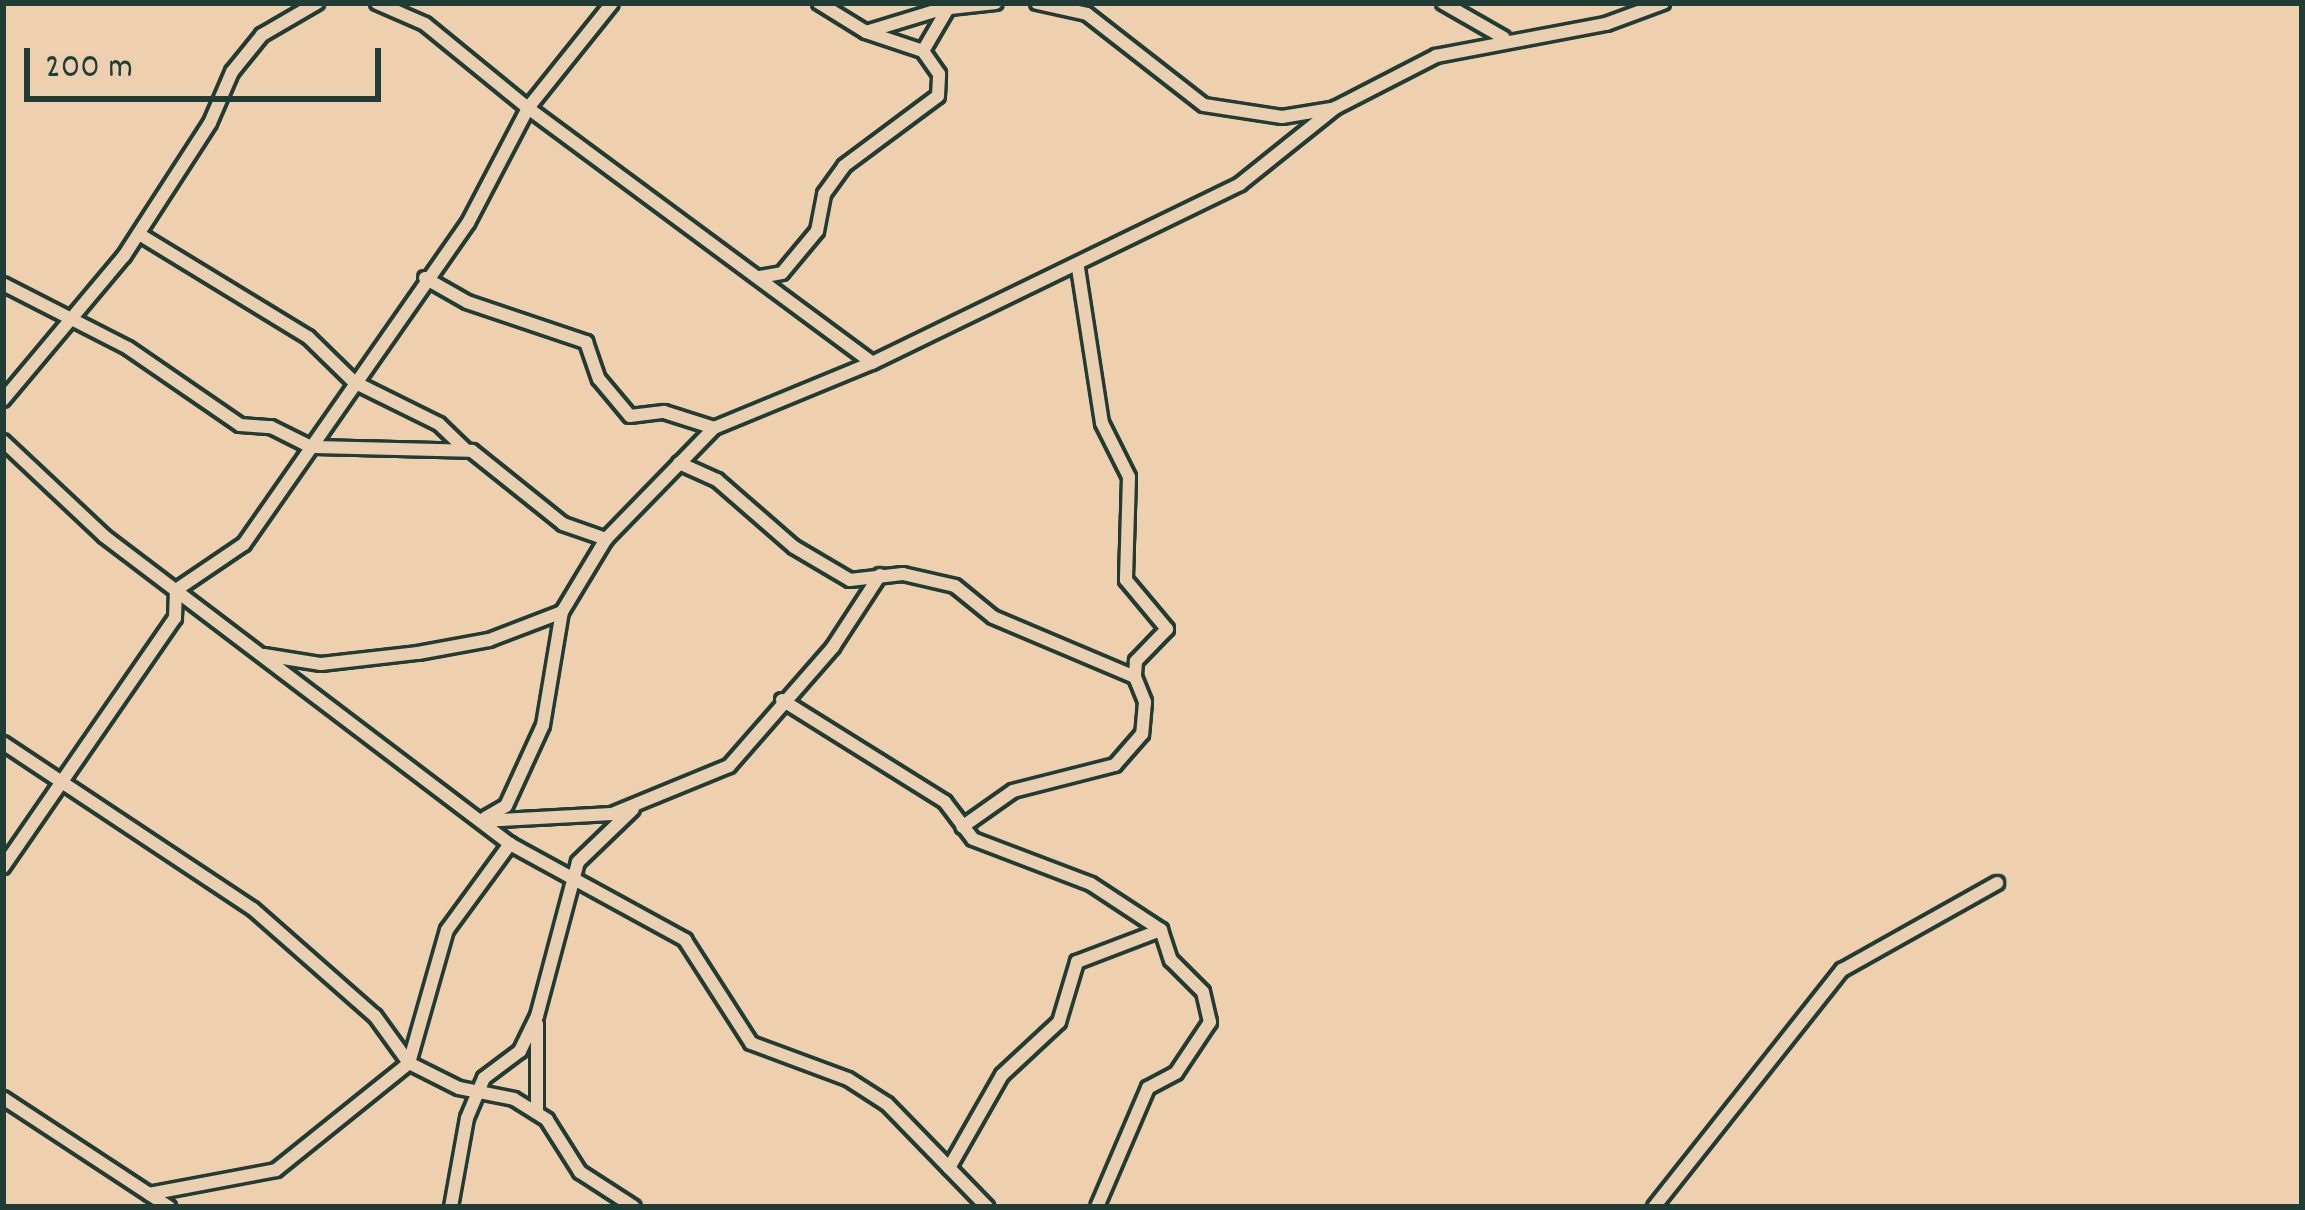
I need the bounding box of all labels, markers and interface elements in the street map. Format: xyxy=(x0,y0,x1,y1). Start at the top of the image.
scale bar xyxy=(30,24,387,98)
text: 200 m xyxy=(45,43,133,95)

